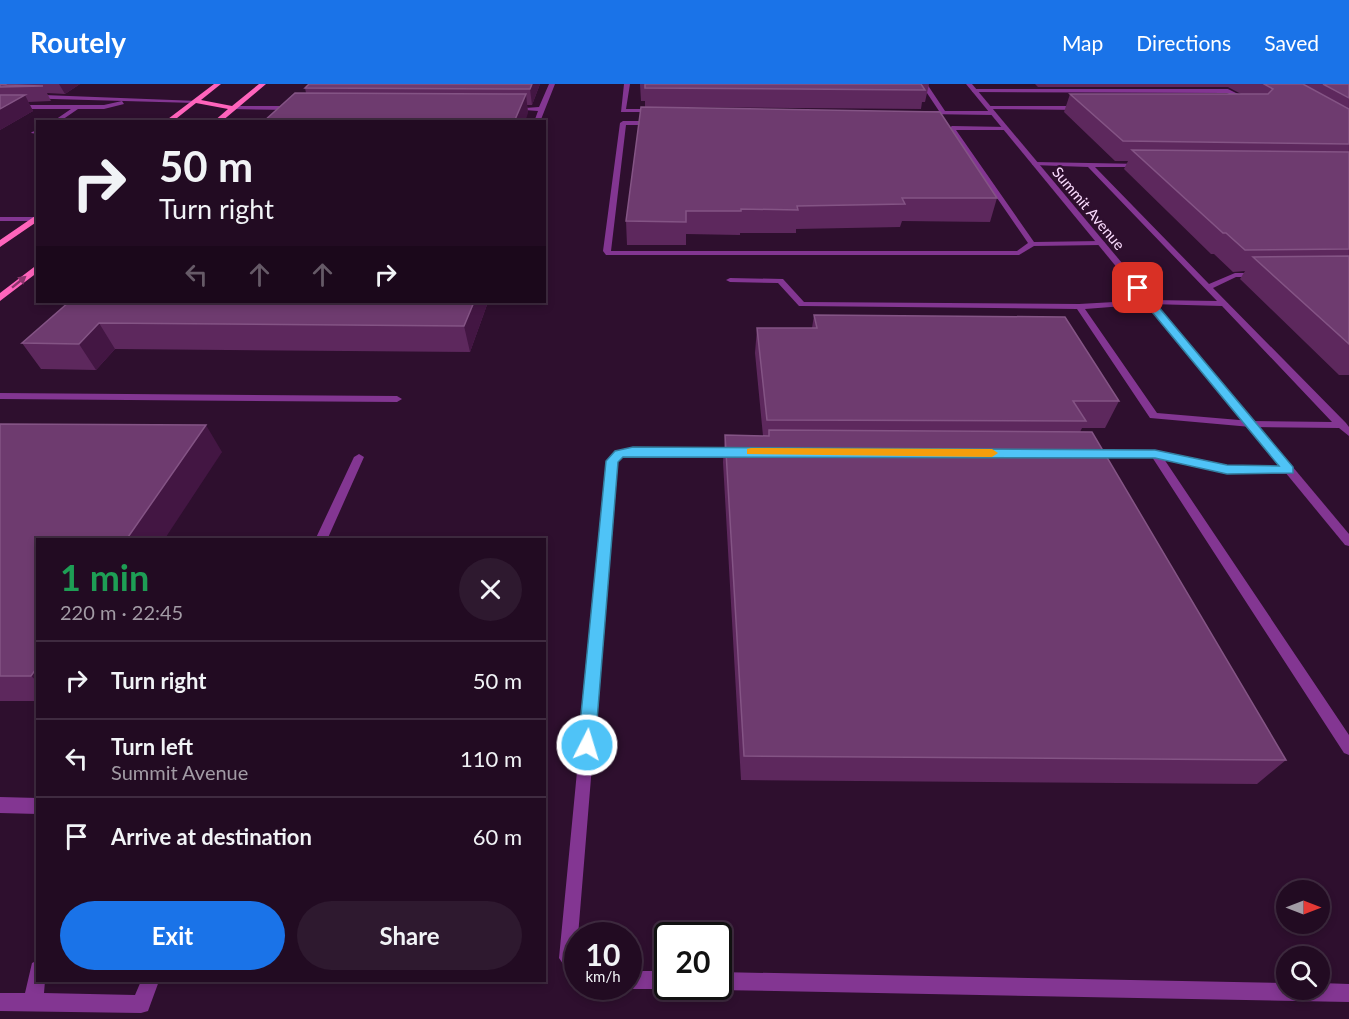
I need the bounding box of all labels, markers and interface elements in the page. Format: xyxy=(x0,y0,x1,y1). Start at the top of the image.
text: Routely xyxy=(30,25,126,59)
text: Map xyxy=(1062,30,1103,55)
text: Directions xyxy=(1136,30,1231,55)
text: Saved xyxy=(1264,30,1319,55)
text: 50 m xyxy=(159,141,253,191)
icon: right xyxy=(60,144,138,222)
street label: Summit Avenue xyxy=(1049,163,1129,253)
text: Turn right xyxy=(159,192,274,225)
icon: left xyxy=(180,258,213,291)
icon: ahead xyxy=(243,258,276,291)
icon: ahead xyxy=(306,258,339,291)
icon: right xyxy=(369,258,402,291)
pin xyxy=(1112,262,1163,313)
icon: arrive xyxy=(1121,271,1154,304)
one-way arrow xyxy=(11,276,27,289)
text: 1 min xyxy=(60,555,149,599)
button: close xyxy=(459,558,522,621)
text: 220 m · 22:45 xyxy=(60,600,183,624)
icon: right xyxy=(60,664,93,697)
text: Turn right xyxy=(111,667,206,694)
text: 50 m xyxy=(473,667,522,694)
position arrow xyxy=(555,713,619,777)
text: Turn left xyxy=(111,733,193,760)
icon: left xyxy=(60,742,93,775)
text: 110 m xyxy=(460,745,522,772)
text: Summit Avenue xyxy=(111,760,248,784)
icon: arrive xyxy=(60,820,93,853)
text: Arrive at destination xyxy=(111,823,312,850)
text: 60 m xyxy=(473,823,522,850)
north arrow xyxy=(1276,880,1330,934)
map controls xyxy=(1276,880,1330,1000)
button: Exit xyxy=(60,901,285,970)
button: Share xyxy=(297,901,522,970)
speed limit sign: 20 xyxy=(654,922,732,1000)
text: 10 xyxy=(586,936,620,972)
button: search xyxy=(1276,946,1330,1000)
text: km/h xyxy=(585,967,621,985)

